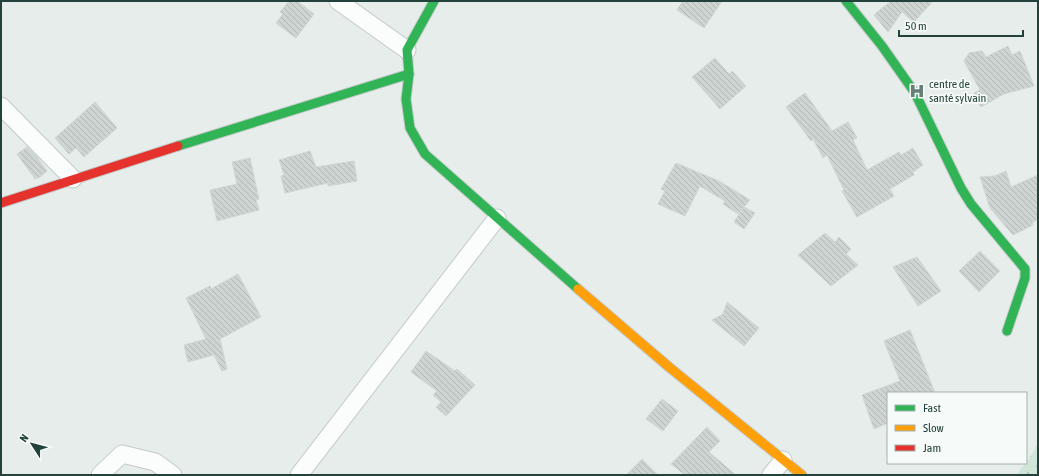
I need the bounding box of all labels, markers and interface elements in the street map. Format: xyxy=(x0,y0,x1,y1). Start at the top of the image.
scale bar xyxy=(899,12,1023,38)
text: 50 m xyxy=(905,19,927,33)
place label: centre de santé sylvain xyxy=(929,77,986,105)
hospital icon: centre de santé sylvain xyxy=(908,82,926,100)
legend xyxy=(887,392,1027,464)
text: Fast xyxy=(923,401,941,415)
text: Slow xyxy=(923,421,944,435)
north arrow xyxy=(12,424,52,464)
text: N xyxy=(17,432,31,444)
text: Jam xyxy=(923,441,941,455)

